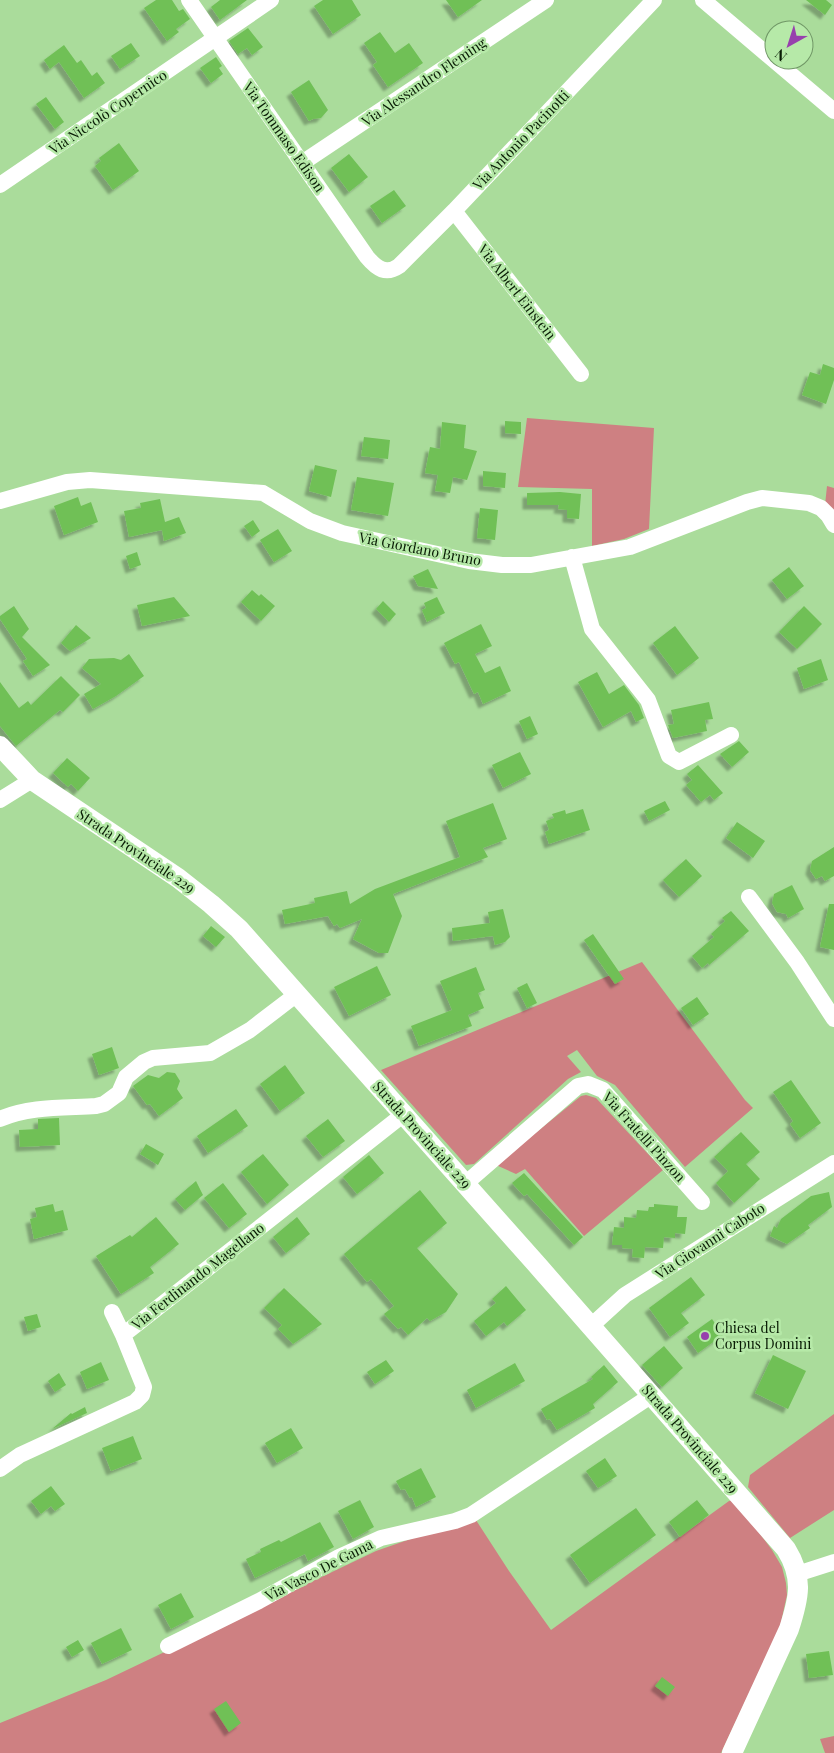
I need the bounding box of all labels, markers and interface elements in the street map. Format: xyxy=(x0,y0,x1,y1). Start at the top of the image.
north arrow xyxy=(764,20,814,70)
street label: Via Alessandro Fleming xyxy=(357,33,490,131)
text: N xyxy=(771,45,790,66)
street label: Via Niccolò Copernico xyxy=(44,65,171,159)
street label: Via Tommaso Edison xyxy=(239,77,330,196)
street label: Via Antonio Pacinotti xyxy=(468,86,573,194)
street label: Via Albert Einstein xyxy=(473,239,561,344)
street label: Via Giordano Bruno xyxy=(356,527,483,570)
street label: Strada Provinciale 229 xyxy=(74,804,199,897)
street label: Strada Provinciale 229 xyxy=(369,1077,476,1192)
street label: Via Fratelli Pinzon xyxy=(598,1087,690,1186)
street label: Via Giovanni Caboto xyxy=(650,1198,768,1284)
street label: Via Ferdinando Magellano xyxy=(127,1218,268,1334)
place label: Chiesa del Corpus Domini xyxy=(715,1318,811,1353)
marker: Chiesa del Corpus Domini xyxy=(699,1330,711,1342)
street label: Strada Provinciale 229 xyxy=(638,1380,743,1497)
street label: Via Vasco De Gama xyxy=(261,1534,376,1605)

